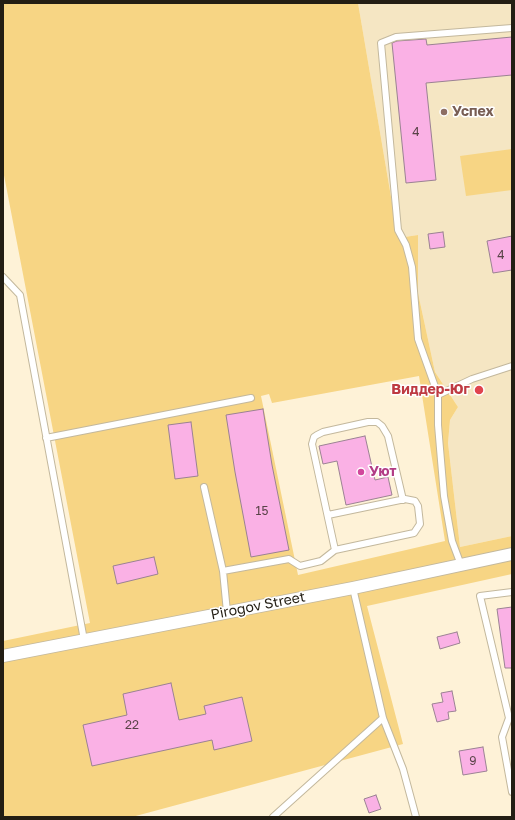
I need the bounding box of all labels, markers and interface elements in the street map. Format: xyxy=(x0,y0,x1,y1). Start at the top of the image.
place label: Успех xyxy=(452,104,494,120)
marker: Успех xyxy=(439,107,449,117)
house number: 4 xyxy=(412,125,420,139)
house number: 4 xyxy=(497,248,505,262)
place label: Виддер-Юг xyxy=(391,382,470,398)
marker: Виддер-Юг xyxy=(473,384,485,396)
place label: Уют xyxy=(369,464,397,480)
marker: Уют xyxy=(356,467,366,477)
house number: 15 xyxy=(256,504,268,518)
street label: Pirogov Street xyxy=(209,589,307,623)
house number: 22 xyxy=(125,718,139,732)
house number: 9 xyxy=(469,754,477,768)

